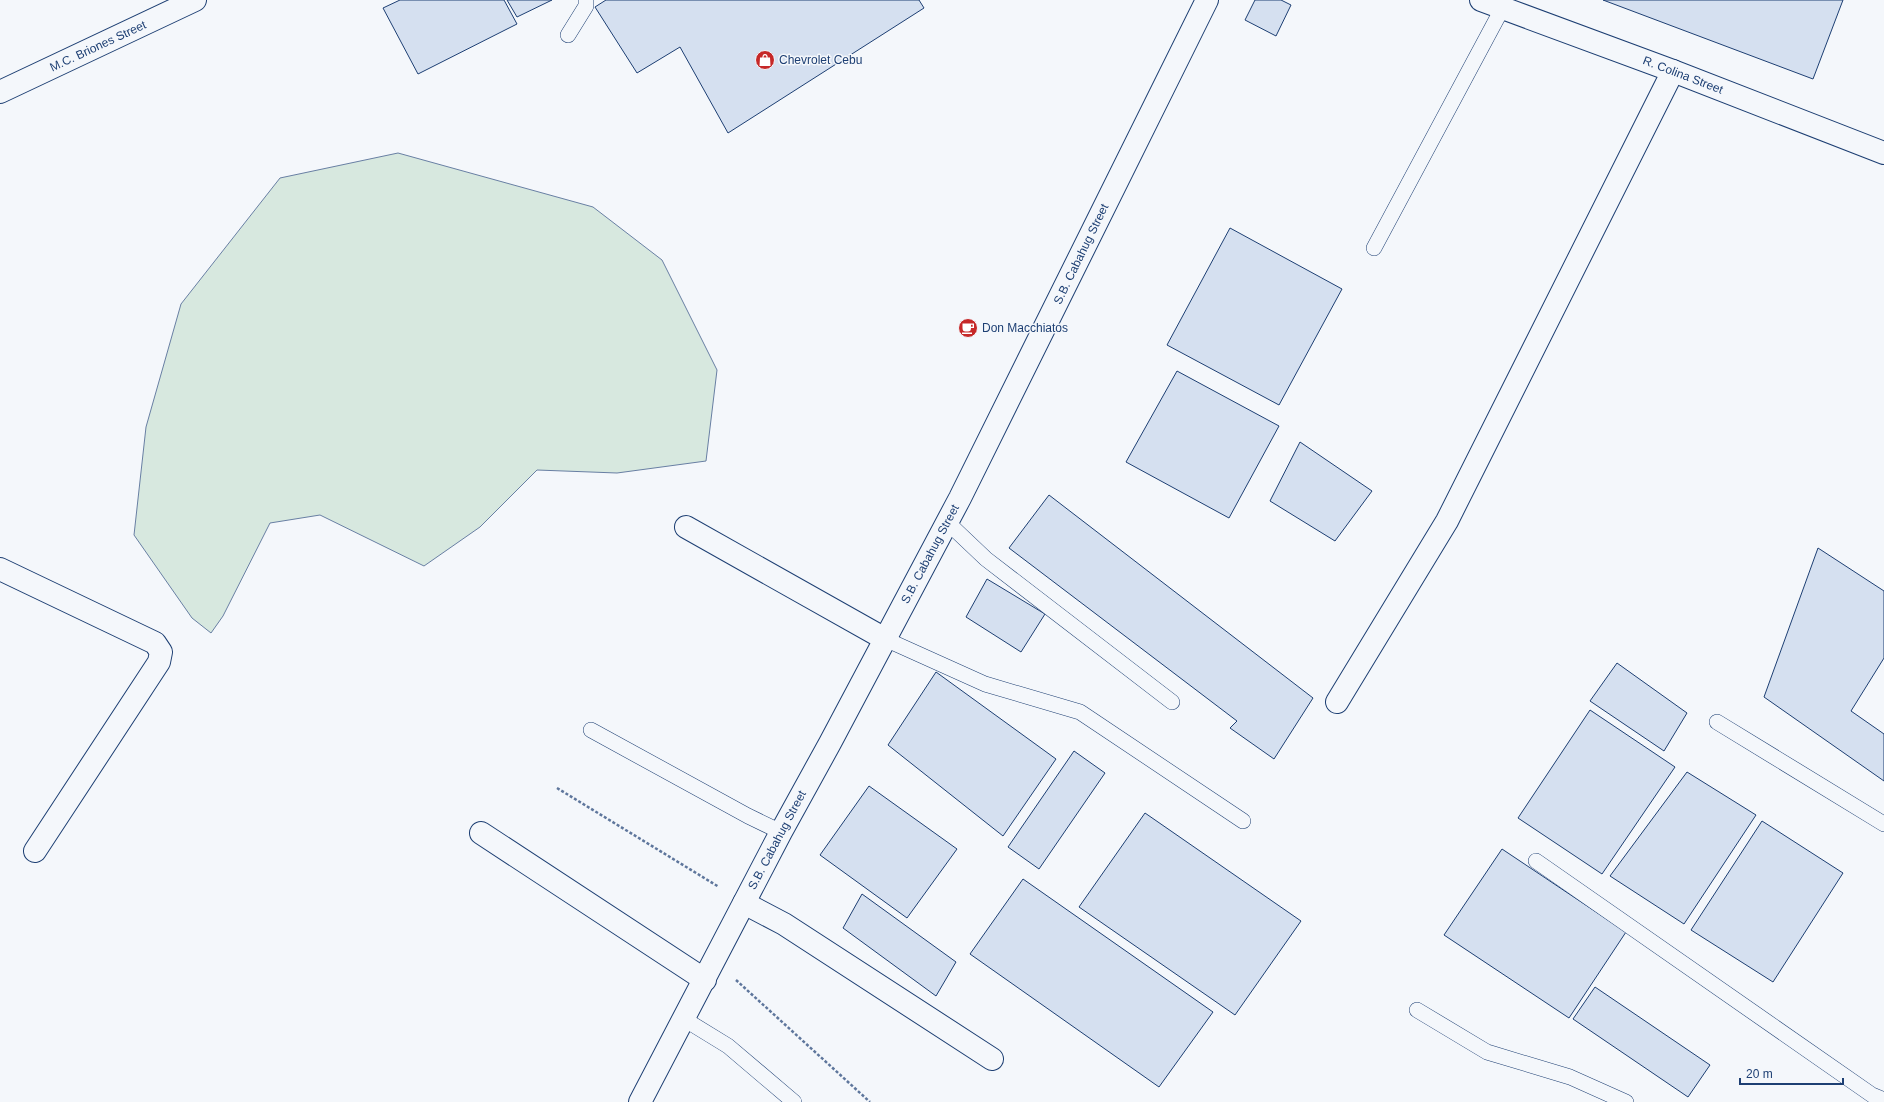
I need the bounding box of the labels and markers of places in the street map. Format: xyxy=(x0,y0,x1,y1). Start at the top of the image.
shop icon: Chevrolet Cebu xyxy=(754,49,776,71)
place label: Chevrolet Cebu xyxy=(779,53,862,67)
cafe icon: Don Macchiatos xyxy=(957,317,979,339)
place label: Don Macchiatos xyxy=(982,321,1068,335)

